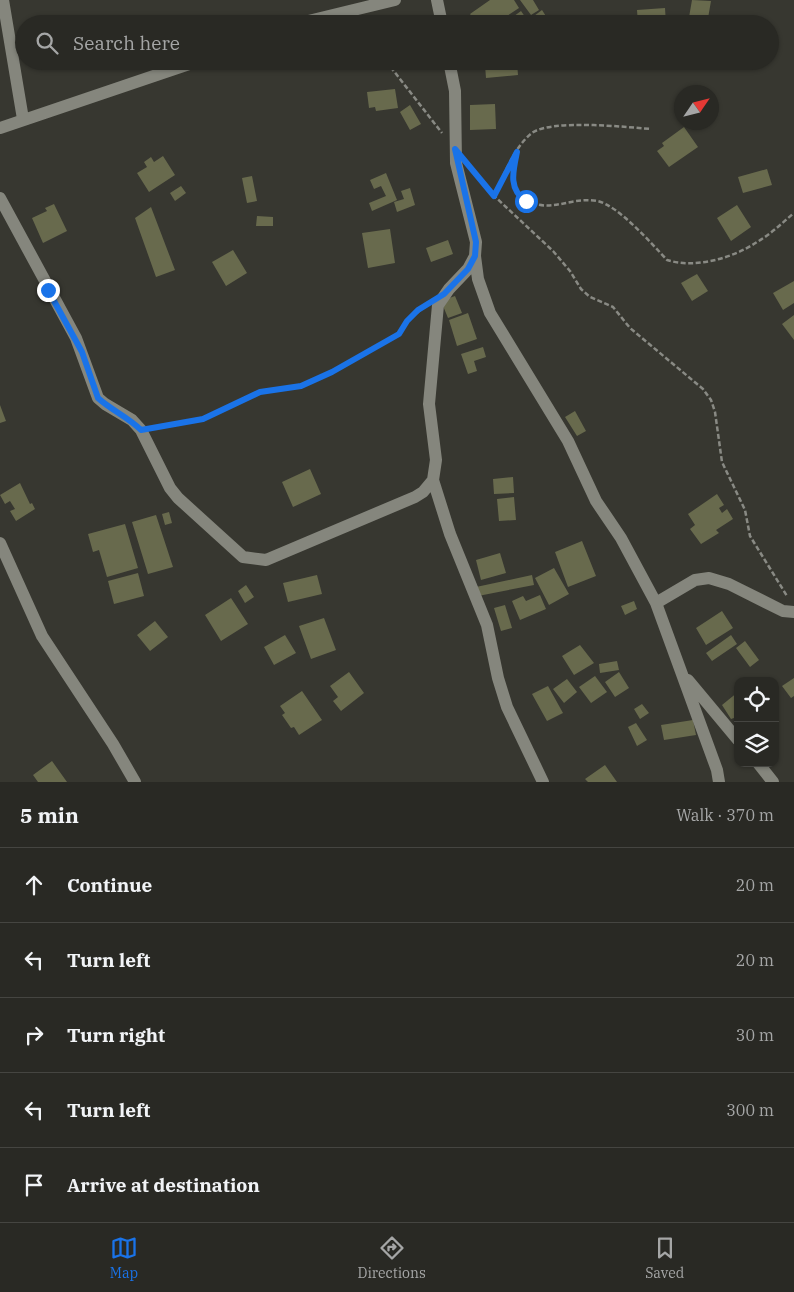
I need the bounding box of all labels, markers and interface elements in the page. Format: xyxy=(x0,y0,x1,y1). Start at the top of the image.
search box xyxy=(15,15,779,70)
icon: search xyxy=(33,29,61,57)
text: Search here xyxy=(73,31,180,55)
north arrow xyxy=(674,85,719,130)
route start xyxy=(515,190,538,213)
route end xyxy=(37,279,60,302)
map controls xyxy=(734,677,779,767)
button: locate xyxy=(734,677,779,722)
button: layers xyxy=(734,722,779,767)
text: 5 min xyxy=(20,801,79,829)
text: Walk · 370 m xyxy=(676,805,774,825)
icon: ahead xyxy=(20,871,48,899)
text: Continue xyxy=(67,873,152,897)
text: 20 m xyxy=(736,875,774,895)
icon: left xyxy=(20,946,48,974)
text: Turn left xyxy=(67,948,150,972)
text: 20 m xyxy=(736,950,774,970)
icon: right xyxy=(20,1021,48,1049)
text: Turn right xyxy=(67,1023,165,1047)
text: 30 m xyxy=(736,1025,774,1045)
icon: left xyxy=(20,1096,48,1124)
text: Turn left xyxy=(67,1098,150,1122)
text: 300 m xyxy=(726,1100,774,1120)
icon: arrive xyxy=(20,1171,48,1199)
text: Arrive at destination xyxy=(67,1173,260,1197)
tab: Map xyxy=(110,1234,138,1282)
tab: Directions xyxy=(358,1234,426,1282)
tab: Saved xyxy=(645,1234,684,1282)

